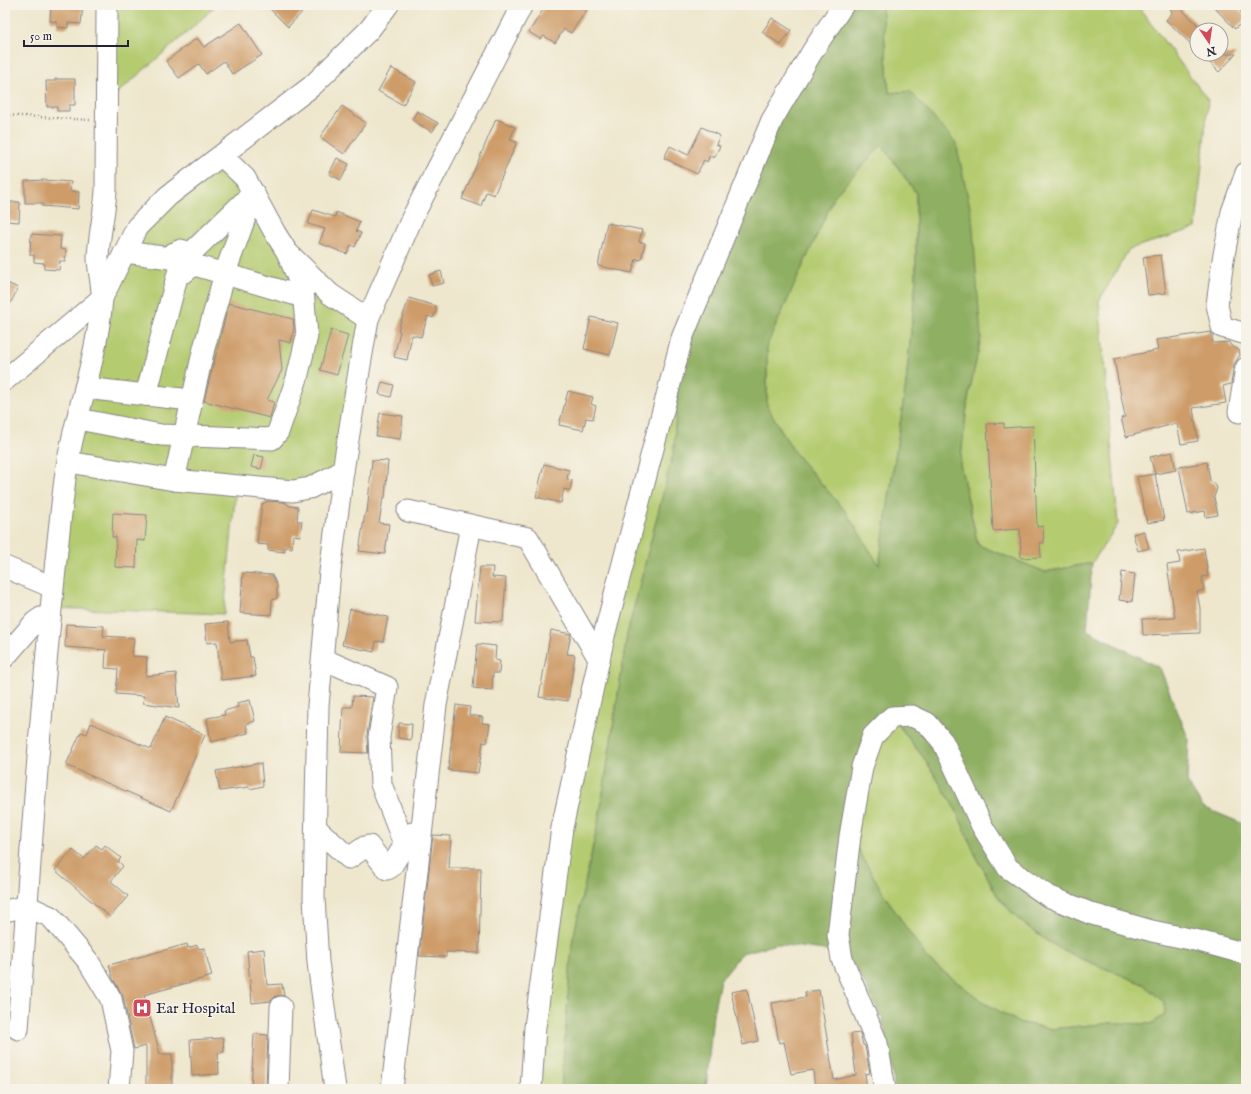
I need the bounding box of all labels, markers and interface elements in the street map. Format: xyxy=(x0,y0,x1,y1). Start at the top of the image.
scale bar xyxy=(24,22,128,48)
north arrow xyxy=(1189,22,1229,62)
text: 50 m xyxy=(30,29,52,44)
text: N xyxy=(1204,43,1218,59)
hospital icon: Ear Hospital xyxy=(131,997,153,1019)
place label: Ear Hospital xyxy=(156,999,236,1018)

